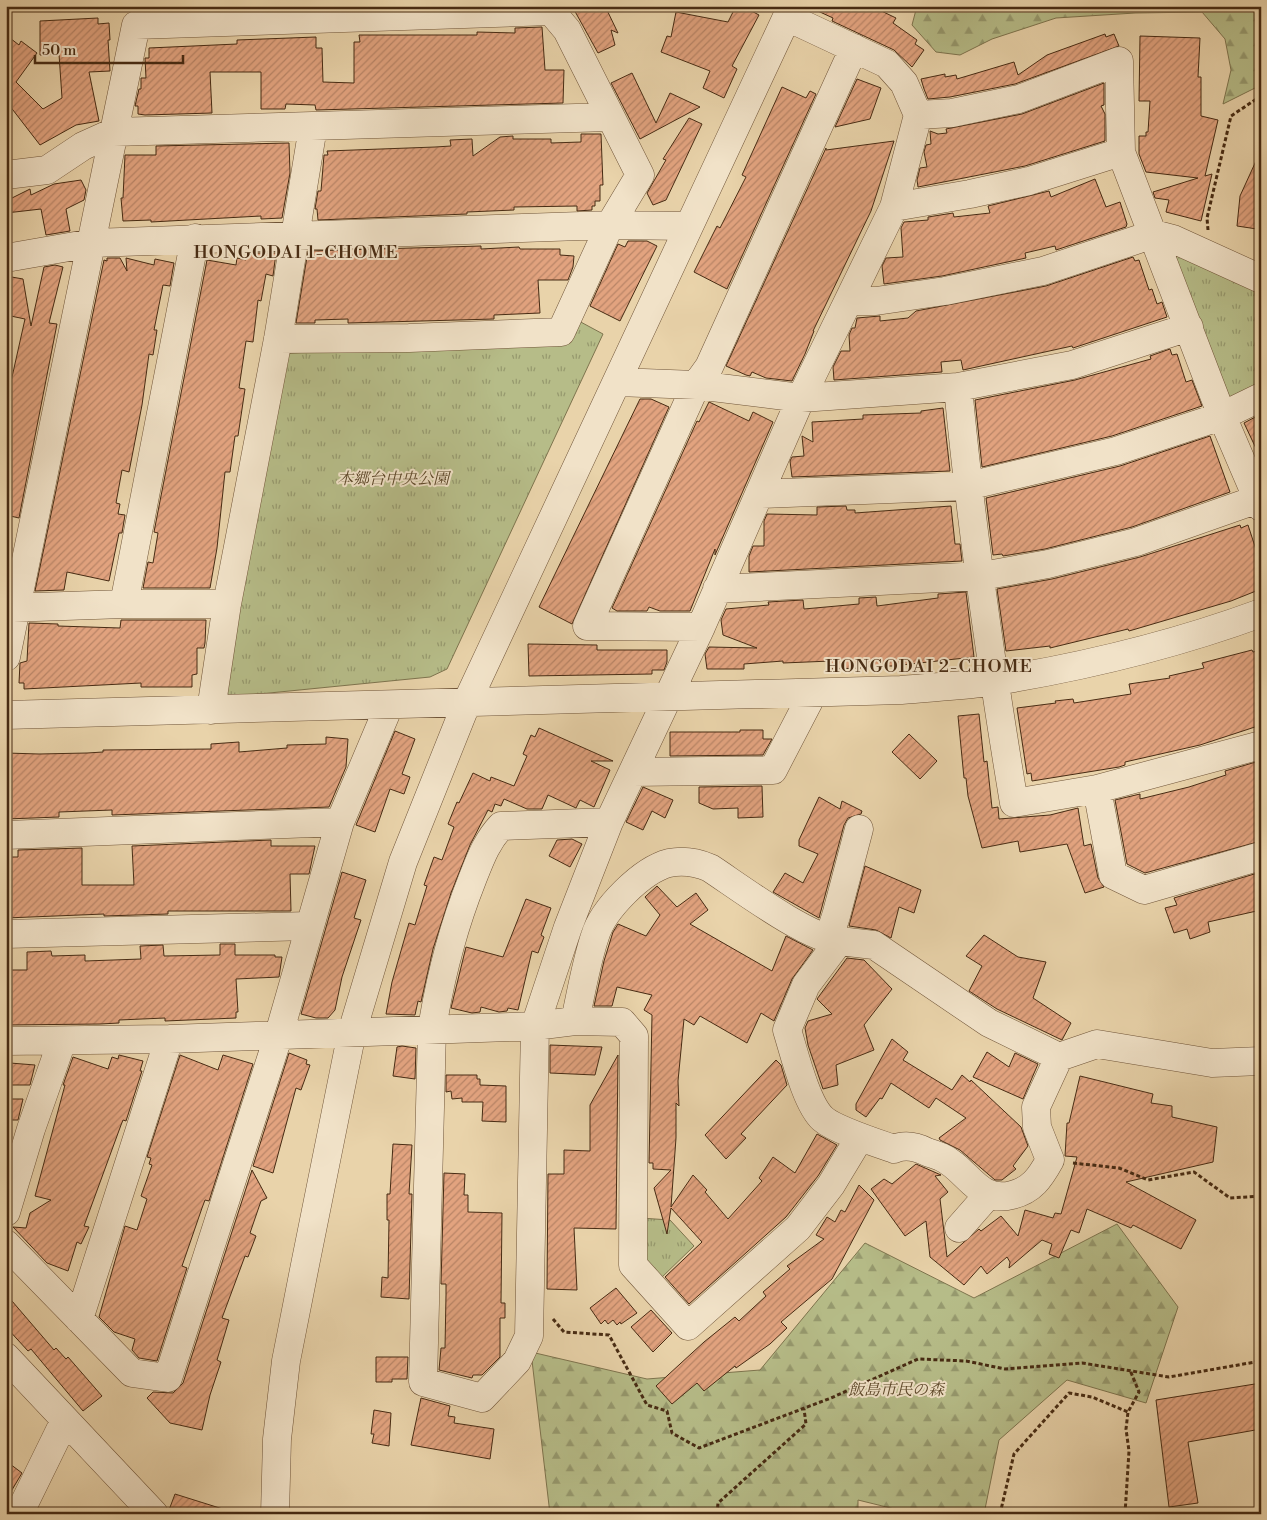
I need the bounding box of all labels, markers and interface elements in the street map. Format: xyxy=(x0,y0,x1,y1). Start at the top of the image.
scale bar xyxy=(35,32,182,64)
text: 50 m xyxy=(42,41,76,60)
district label: HONGODAI 1-CHOME xyxy=(193,241,399,264)
park label: 本郷台中央公園 xyxy=(337,469,452,489)
district label: HONGODAI 2-CHOME xyxy=(825,655,1033,678)
park label: 飯島市民の森 xyxy=(848,1380,946,1400)

